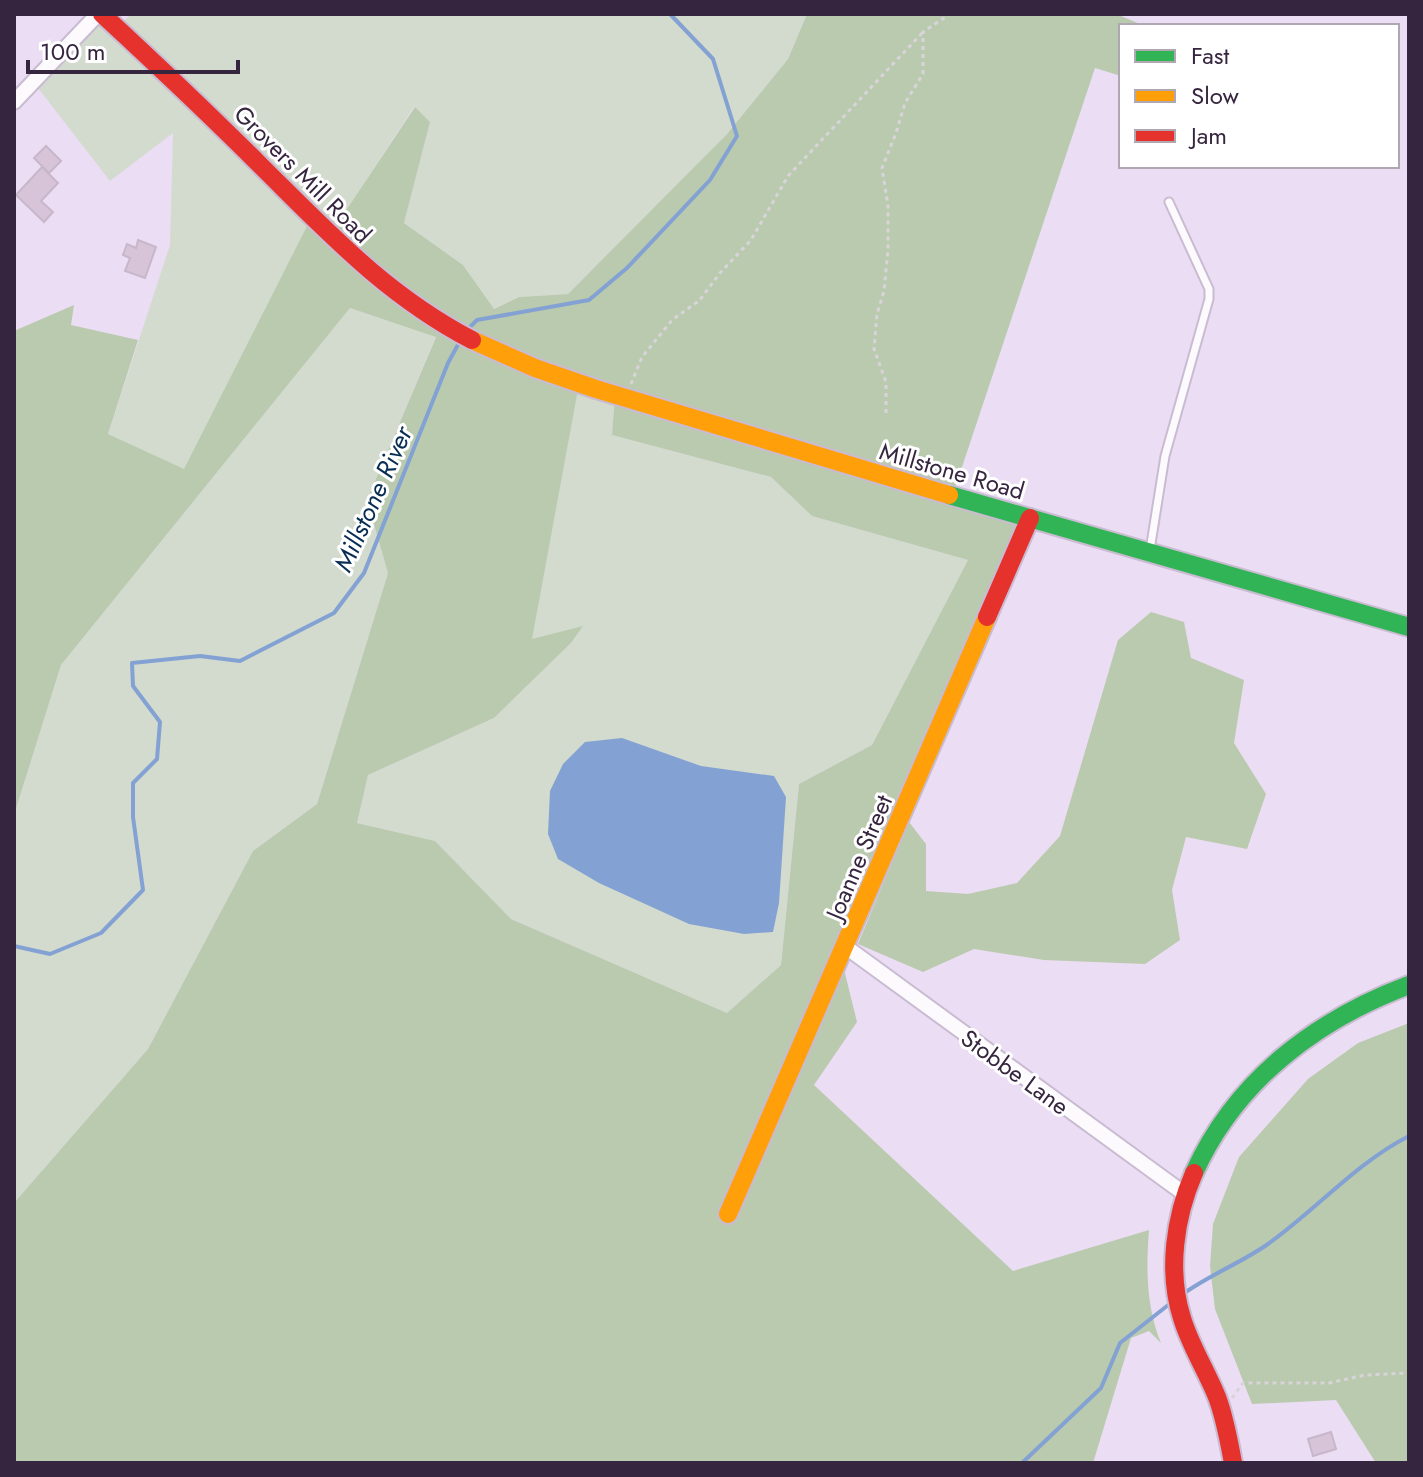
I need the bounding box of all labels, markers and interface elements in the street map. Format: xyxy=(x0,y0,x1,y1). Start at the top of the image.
scale bar xyxy=(28,24,238,74)
legend xyxy=(1119,24,1399,168)
text: 100 m xyxy=(40,34,106,69)
text: Fast xyxy=(1191,38,1229,73)
text: Slow xyxy=(1191,78,1239,113)
street label: Grovers Mill Road xyxy=(226,97,380,251)
text: Jam xyxy=(1188,118,1227,153)
water label: Millstone River xyxy=(324,419,423,578)
street label: Millstone Road xyxy=(875,434,1029,508)
street label: Joanne Street xyxy=(816,789,901,928)
street label: Stobbe Lane xyxy=(954,1021,1076,1123)

